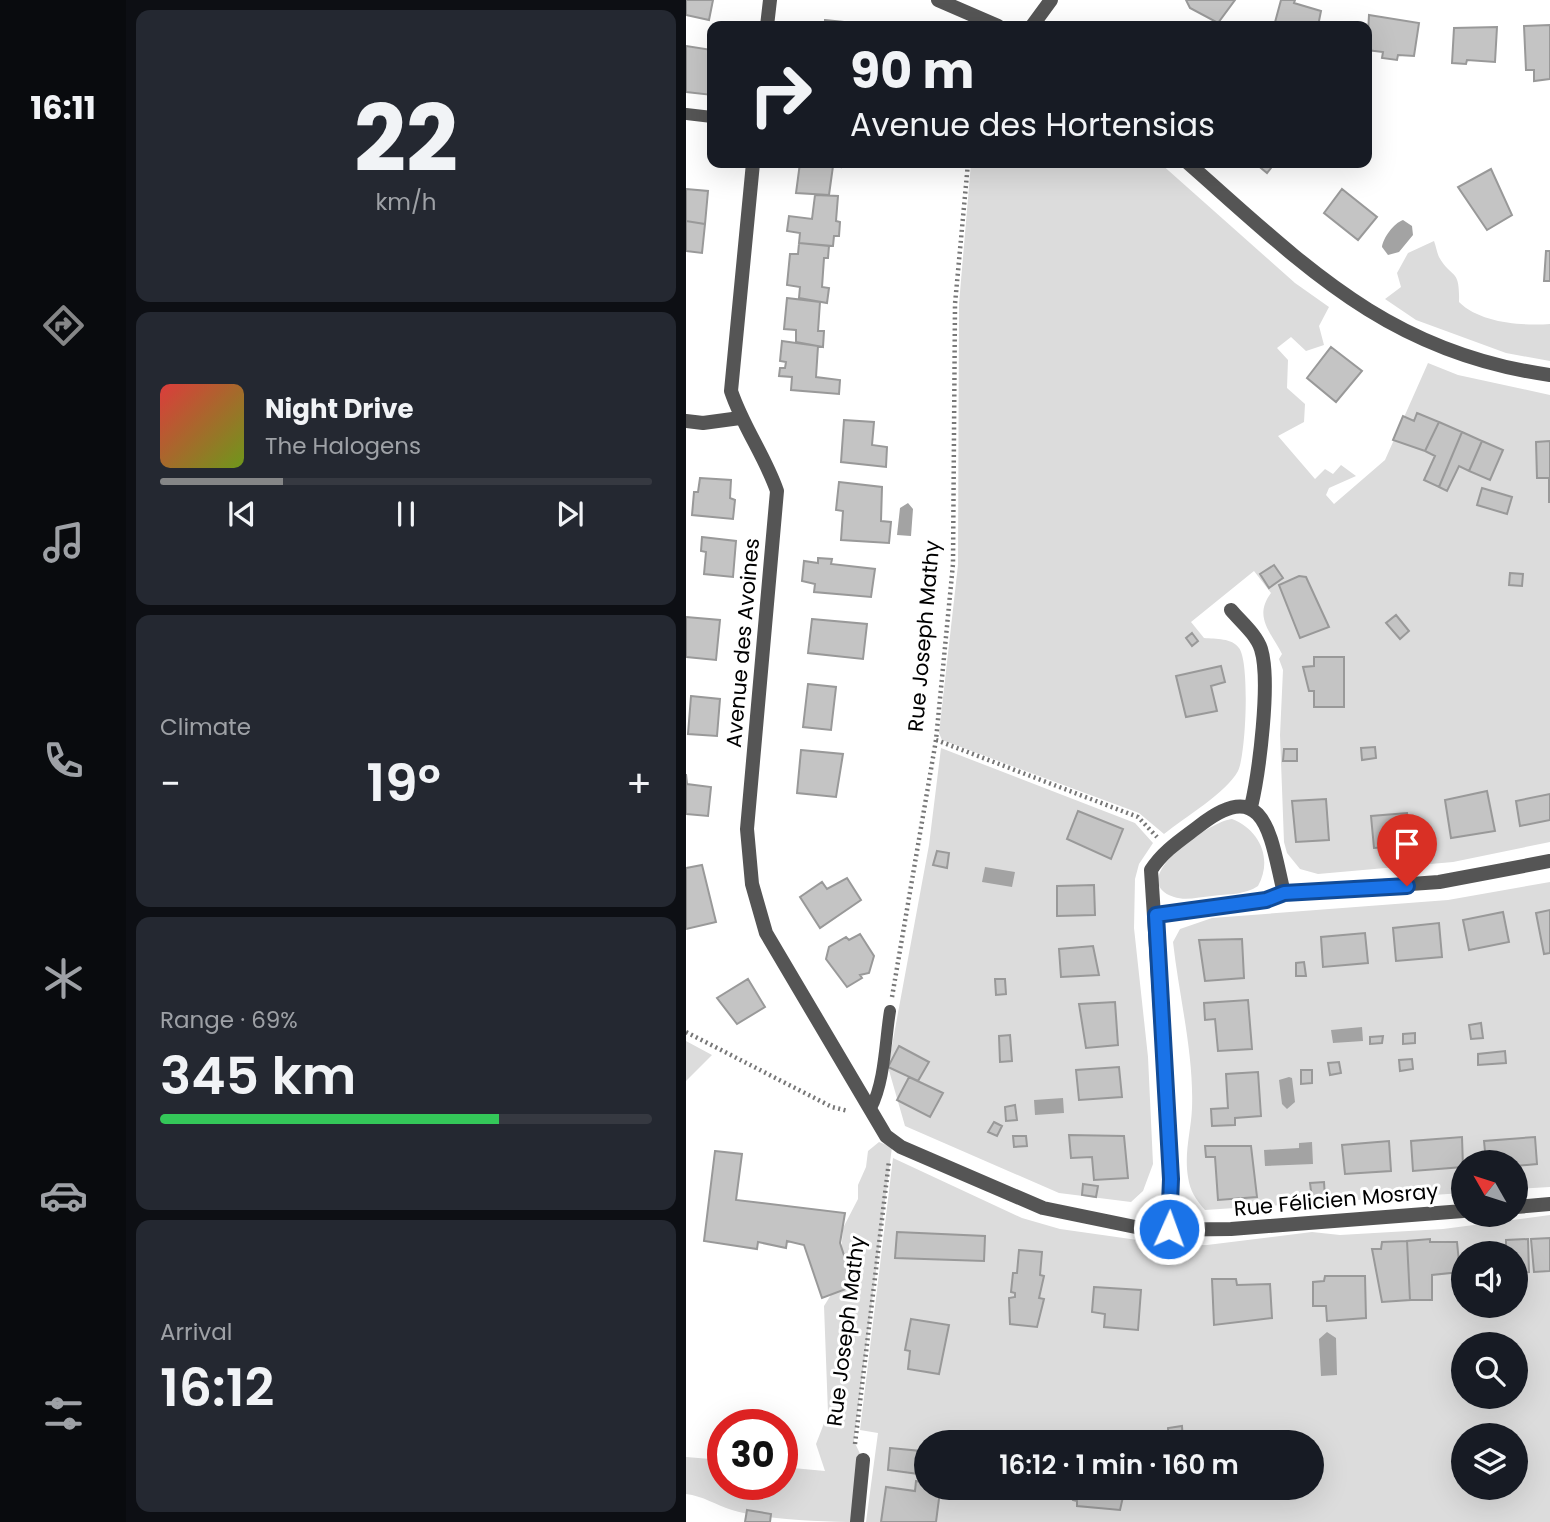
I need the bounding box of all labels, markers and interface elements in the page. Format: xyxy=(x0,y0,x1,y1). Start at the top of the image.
text: 90 m xyxy=(850,37,974,105)
icon: right xyxy=(735,49,826,140)
text: 22 xyxy=(354,75,458,203)
text: 16:11 xyxy=(30,85,96,130)
text: Avenue des Hortensias xyxy=(850,102,1215,147)
text: km/h xyxy=(375,186,437,218)
icon: directions xyxy=(39,301,88,350)
text: Night Drive xyxy=(265,391,413,427)
text: The Halogens xyxy=(265,430,421,462)
icon: previous xyxy=(223,495,261,533)
icon: pause xyxy=(387,495,425,533)
icon: next xyxy=(551,495,589,533)
icon: music xyxy=(39,518,88,567)
street label: Avenue des Avoines xyxy=(719,537,766,749)
street label: Rue Joseph Mathy xyxy=(901,539,946,733)
text: Climate xyxy=(160,711,251,743)
icon: phone xyxy=(39,736,88,785)
text: 19° xyxy=(366,746,441,819)
text: − xyxy=(160,757,181,810)
text: + xyxy=(626,757,652,810)
pin xyxy=(1377,814,1437,886)
icon: arrive xyxy=(1388,825,1426,863)
icon: climate xyxy=(39,954,88,1003)
text: Range · 69% xyxy=(160,1004,298,1036)
text: 345 km xyxy=(160,1039,356,1112)
north arrow xyxy=(1451,1150,1528,1227)
map controls xyxy=(1451,1150,1528,1500)
icon: car xyxy=(39,1171,88,1220)
street label: Rue Félicien Mosray xyxy=(1233,1176,1440,1223)
position arrow xyxy=(1132,1192,1206,1266)
street label: Rue Joseph Mathy xyxy=(819,1234,872,1428)
button: sound xyxy=(1451,1241,1528,1318)
text: Arrival xyxy=(160,1316,232,1348)
button: search xyxy=(1451,1332,1528,1409)
text: 16:12 xyxy=(160,1351,274,1424)
icon: filters xyxy=(39,1389,88,1438)
speed limit sign: 30 xyxy=(707,1409,798,1500)
button: layers xyxy=(1451,1423,1528,1500)
text: 16:12 · 1 min · 160 m xyxy=(999,1447,1239,1483)

